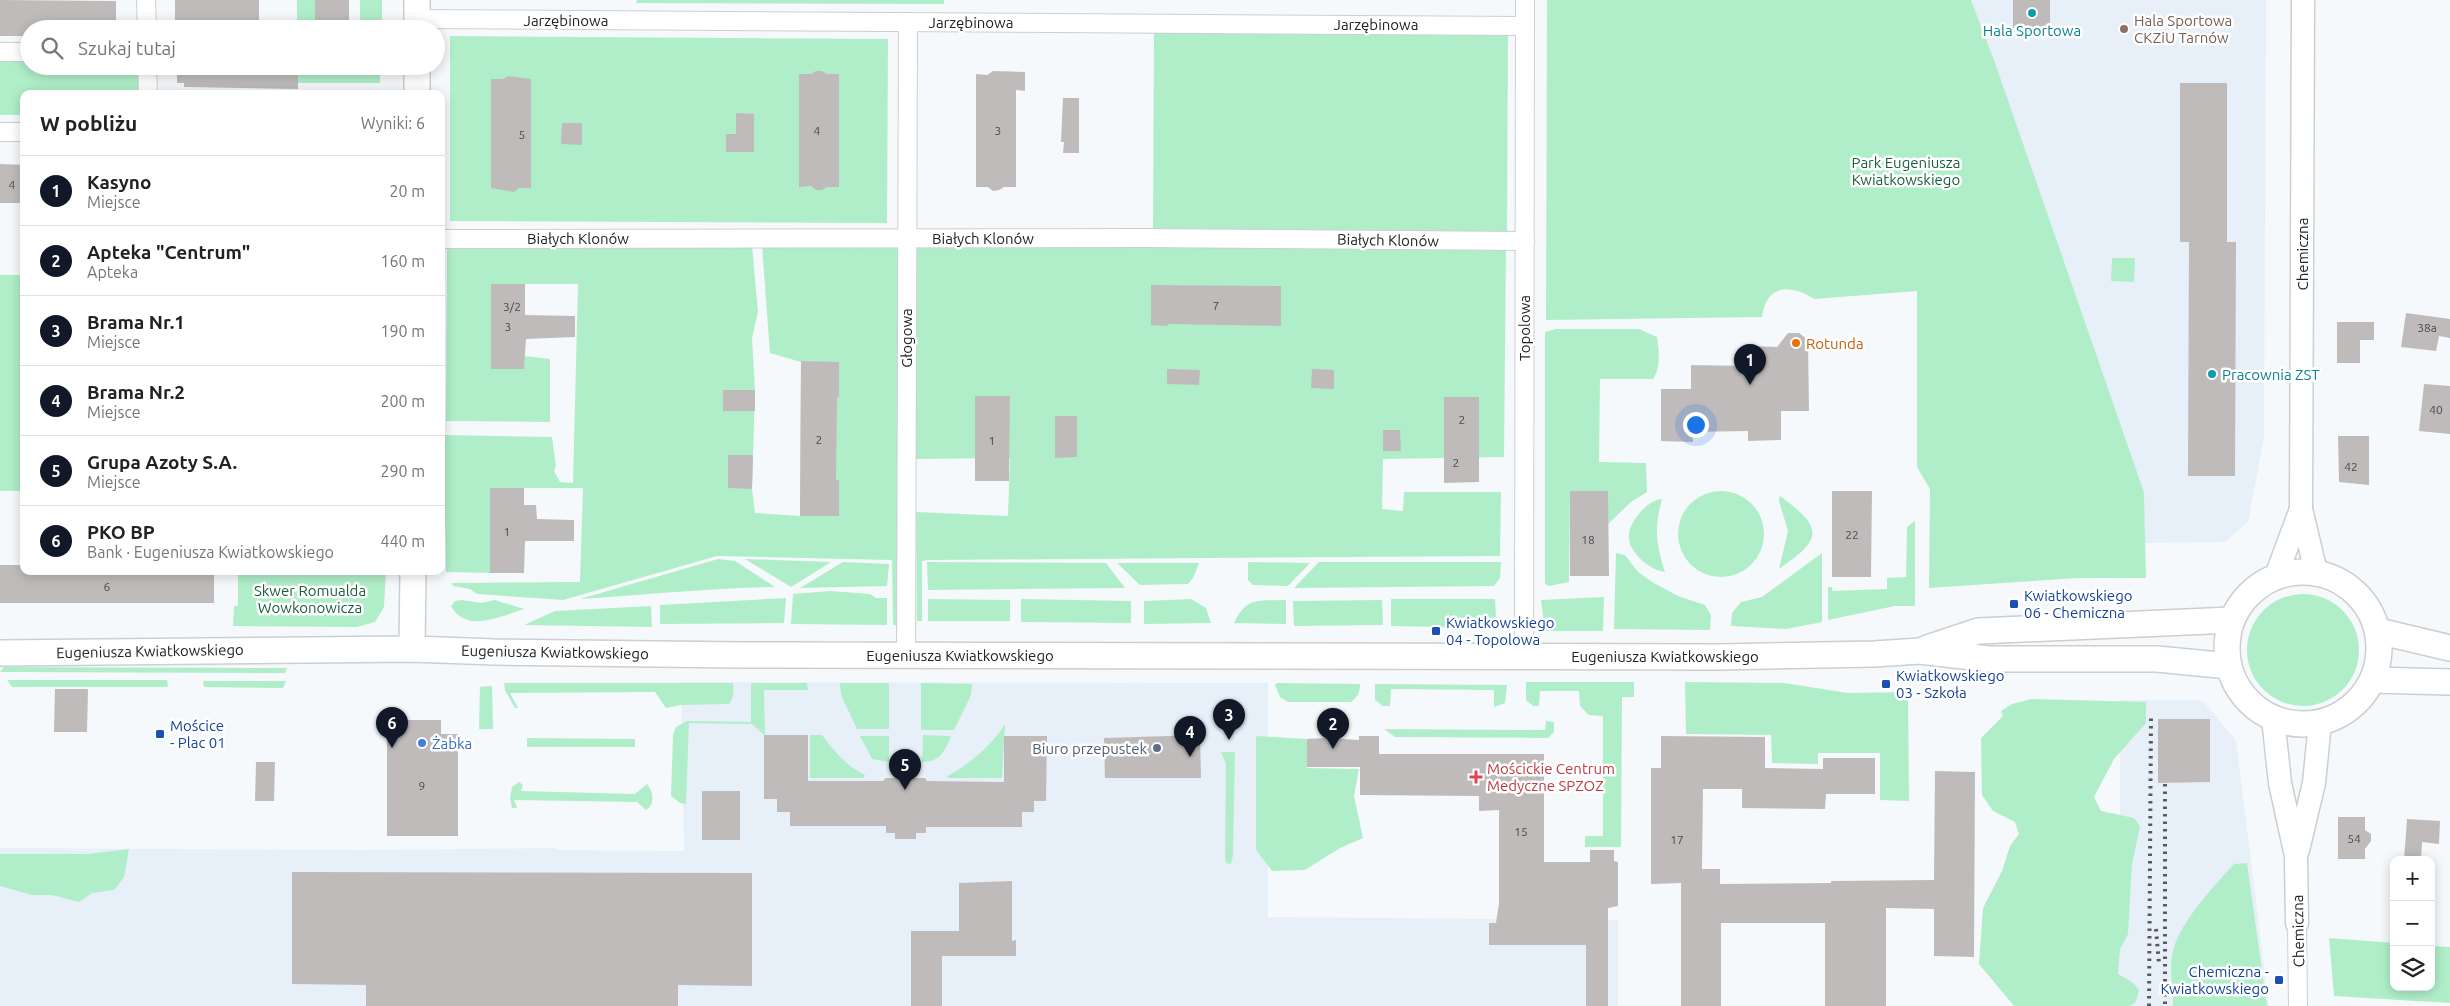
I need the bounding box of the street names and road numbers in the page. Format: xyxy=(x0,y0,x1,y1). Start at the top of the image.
street label: Jarzębinowa xyxy=(524,12,608,29)
street label: Jarzębinowa xyxy=(929,14,1013,31)
street label: Jarzębinowa xyxy=(1334,16,1418,33)
street label: Chemiczna xyxy=(2294,218,2311,290)
street label: Białych Klonów xyxy=(527,230,629,247)
street label: Białych Klonów xyxy=(932,230,1034,247)
street label: Białych Klonów xyxy=(1337,231,1439,249)
street label: Topolowa xyxy=(1516,295,1533,361)
street label: Głogowa xyxy=(898,308,915,368)
street label: Eugeniusza Kwiatkowskiego xyxy=(56,641,244,661)
street label: Eugeniusza Kwiatkowskiego xyxy=(461,642,649,662)
street label: Eugeniusza Kwiatkowskiego xyxy=(866,647,1054,664)
street label: Eugeniusza Kwiatkowskiego xyxy=(1571,648,1759,665)
street label: Chemiczna xyxy=(2289,894,2307,968)

